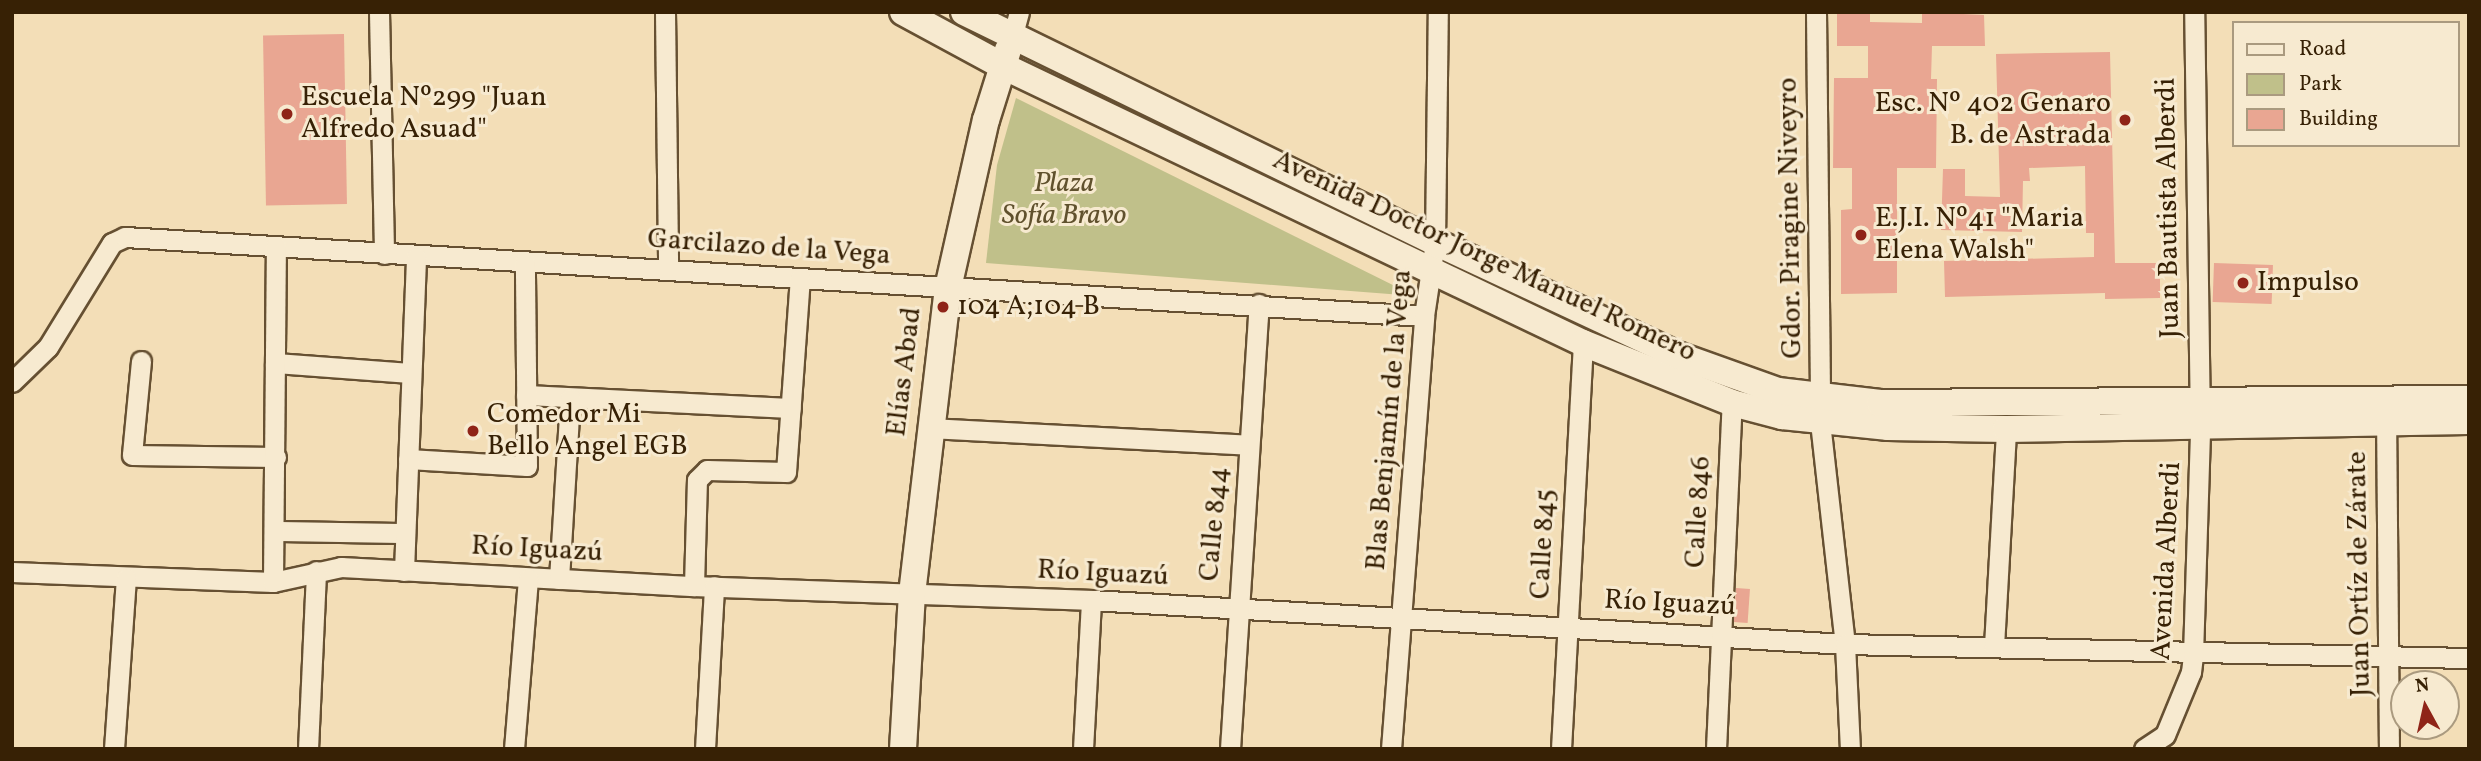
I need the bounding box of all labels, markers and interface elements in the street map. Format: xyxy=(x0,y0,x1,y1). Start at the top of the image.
legend xyxy=(2232,21,2460,147)
text: Road xyxy=(2299,35,2346,64)
text: Park xyxy=(2299,70,2342,99)
street label: Gdor. Piragine Niveyro xyxy=(1772,77,1810,359)
street label: Juan Bautista Alberdi xyxy=(2150,77,2188,339)
place label: Escuela Nº299 "Juan Alfredo Asuad" xyxy=(301,81,547,147)
place label: Esc. Nº 402 Genaro B. de Astrada xyxy=(1875,87,2111,153)
text: Building xyxy=(2299,105,2378,134)
marker: Escuela Nº299 "Juan Alfredo Asuad" xyxy=(279,106,295,122)
marker: Esc. Nº 402 Genaro B. de Astrada xyxy=(2117,112,2133,128)
street label: Avenida Doctor Jorge Manuel Romero xyxy=(1267,144,1701,370)
park label: Plaza Sofía Bravo xyxy=(1002,167,1126,233)
place label: E.J.I. Nº41 "Maria Elena Walsh" xyxy=(1875,202,2084,268)
street label: Garcilazo de la Vega xyxy=(646,223,892,273)
marker: E.J.I. Nº41 "Maria Elena Walsh" xyxy=(1853,227,1869,243)
place label: Impulso xyxy=(2257,266,2359,300)
street label: Blas Benjamín de la Vega xyxy=(1360,268,1420,572)
marker: Impulso xyxy=(2235,275,2251,291)
place label: 104 A;104 B xyxy=(957,290,1100,324)
marker: 104 A;104 B xyxy=(935,299,951,315)
street label: Elías Abad xyxy=(880,305,930,439)
place label: Comedor Mi Bello Angel EGB xyxy=(487,398,688,464)
marker: Comedor Mi Bello Angel EGB xyxy=(465,423,481,439)
street label: Juan Ortíz de Zárate xyxy=(2341,451,2379,697)
street label: Calle 846 xyxy=(1679,455,1719,569)
street label: Avenida Alberdi xyxy=(2145,461,2189,661)
street label: Calle 844 xyxy=(1193,465,1237,583)
street label: Calle 845 xyxy=(1524,488,1564,600)
street label: Río Iguazú xyxy=(470,530,604,570)
street label: Río Iguazú xyxy=(1036,554,1170,594)
street label: Río Iguazú xyxy=(1603,584,1737,624)
north arrow xyxy=(2390,670,2460,740)
text: N xyxy=(2414,672,2431,700)

